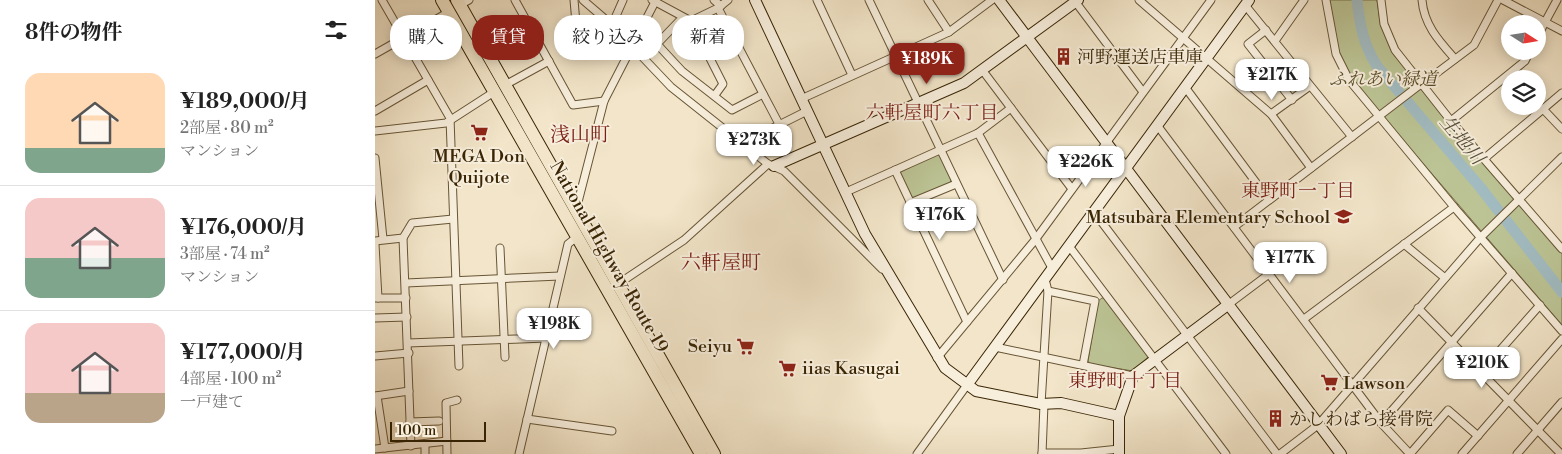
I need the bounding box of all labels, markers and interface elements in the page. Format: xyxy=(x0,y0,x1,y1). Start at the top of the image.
chip: 購入 xyxy=(390,15,462,60)
chip: 賃貸 xyxy=(472,15,544,60)
chip: 絞り込み xyxy=(554,15,662,60)
chip: 新着 xyxy=(672,15,744,60)
north arrow xyxy=(1501,15,1546,60)
map controls xyxy=(1501,15,1546,115)
icon: filters xyxy=(322,16,350,44)
text: 8件の物件 xyxy=(25,20,122,46)
pin: ¥189K xyxy=(892,42,962,85)
place label: 河野運送店車庫 xyxy=(1077,46,1203,69)
building icon: 河野運送店車庫 xyxy=(1053,47,1073,67)
text: ¥189K xyxy=(901,49,953,69)
pin: ¥217K xyxy=(1237,58,1307,101)
text: ¥217K xyxy=(1246,65,1298,85)
park label: ふれあい緑道 xyxy=(1329,68,1440,91)
button: layers xyxy=(1501,70,1546,115)
text: ¥189,000/月 xyxy=(180,89,310,115)
icon: home xyxy=(65,93,125,153)
district label: 六軒屋町六丁目 xyxy=(865,101,999,125)
water label: 生地川 xyxy=(1434,110,1491,171)
text: 2部屋 · 80 m² xyxy=(180,118,274,138)
supermarket icon: MEGA Don Quijote xyxy=(469,123,489,143)
district label: 浅山町 xyxy=(550,123,610,148)
pin: ¥273K xyxy=(719,124,789,166)
text: ¥273K xyxy=(727,130,781,150)
text: マンション xyxy=(180,141,259,161)
place label: MEGA Don Quijote xyxy=(433,145,525,189)
pin: ¥226K xyxy=(1051,146,1121,188)
text: ¥226K xyxy=(1058,152,1114,172)
street label: National Highway Route 19 xyxy=(545,157,673,357)
district label: 東野町一丁目 xyxy=(1241,179,1355,203)
pin: ¥176K xyxy=(905,198,975,241)
text: ¥176K xyxy=(915,205,965,225)
place label: Matsubara Elementary School xyxy=(1086,206,1331,229)
school or university icon: Matsubara Elementary School xyxy=(1334,207,1354,227)
text: ¥176,000/月 xyxy=(180,215,307,241)
icon: home xyxy=(65,218,125,278)
pin: ¥177K xyxy=(1255,242,1325,284)
text: 3部屋 · 74 m² xyxy=(180,244,270,264)
text: ¥177K xyxy=(1265,248,1315,268)
district label: 六軒屋町 xyxy=(681,251,761,276)
text: マンション xyxy=(180,267,259,287)
pin: ¥198K xyxy=(519,308,589,350)
text: ¥198K xyxy=(528,314,580,334)
place label: Seiyu xyxy=(688,335,733,358)
supermarket icon: Seiyu xyxy=(736,336,756,356)
text: ¥177,000/月 xyxy=(180,340,306,366)
icon: home xyxy=(65,343,125,403)
pin: ¥210K xyxy=(1447,346,1517,389)
text: ¥210K xyxy=(1455,353,1509,373)
place label: iias Kasugai xyxy=(802,357,900,380)
supermarket icon: iias Kasugai xyxy=(778,358,798,378)
text: 4部屋 · 100 m² xyxy=(180,369,281,389)
district label: 東野町十丁目 xyxy=(1068,369,1182,393)
place label: Lawson xyxy=(1343,372,1406,395)
supermarket icon: Lawson xyxy=(1319,373,1339,393)
text: 一戸建て xyxy=(180,392,244,412)
place label: かしわばら接骨院 xyxy=(1289,408,1433,431)
building icon: かしわばら接骨院 xyxy=(1265,409,1285,429)
scale bar xyxy=(390,419,486,442)
text: 100 m xyxy=(397,422,436,440)

